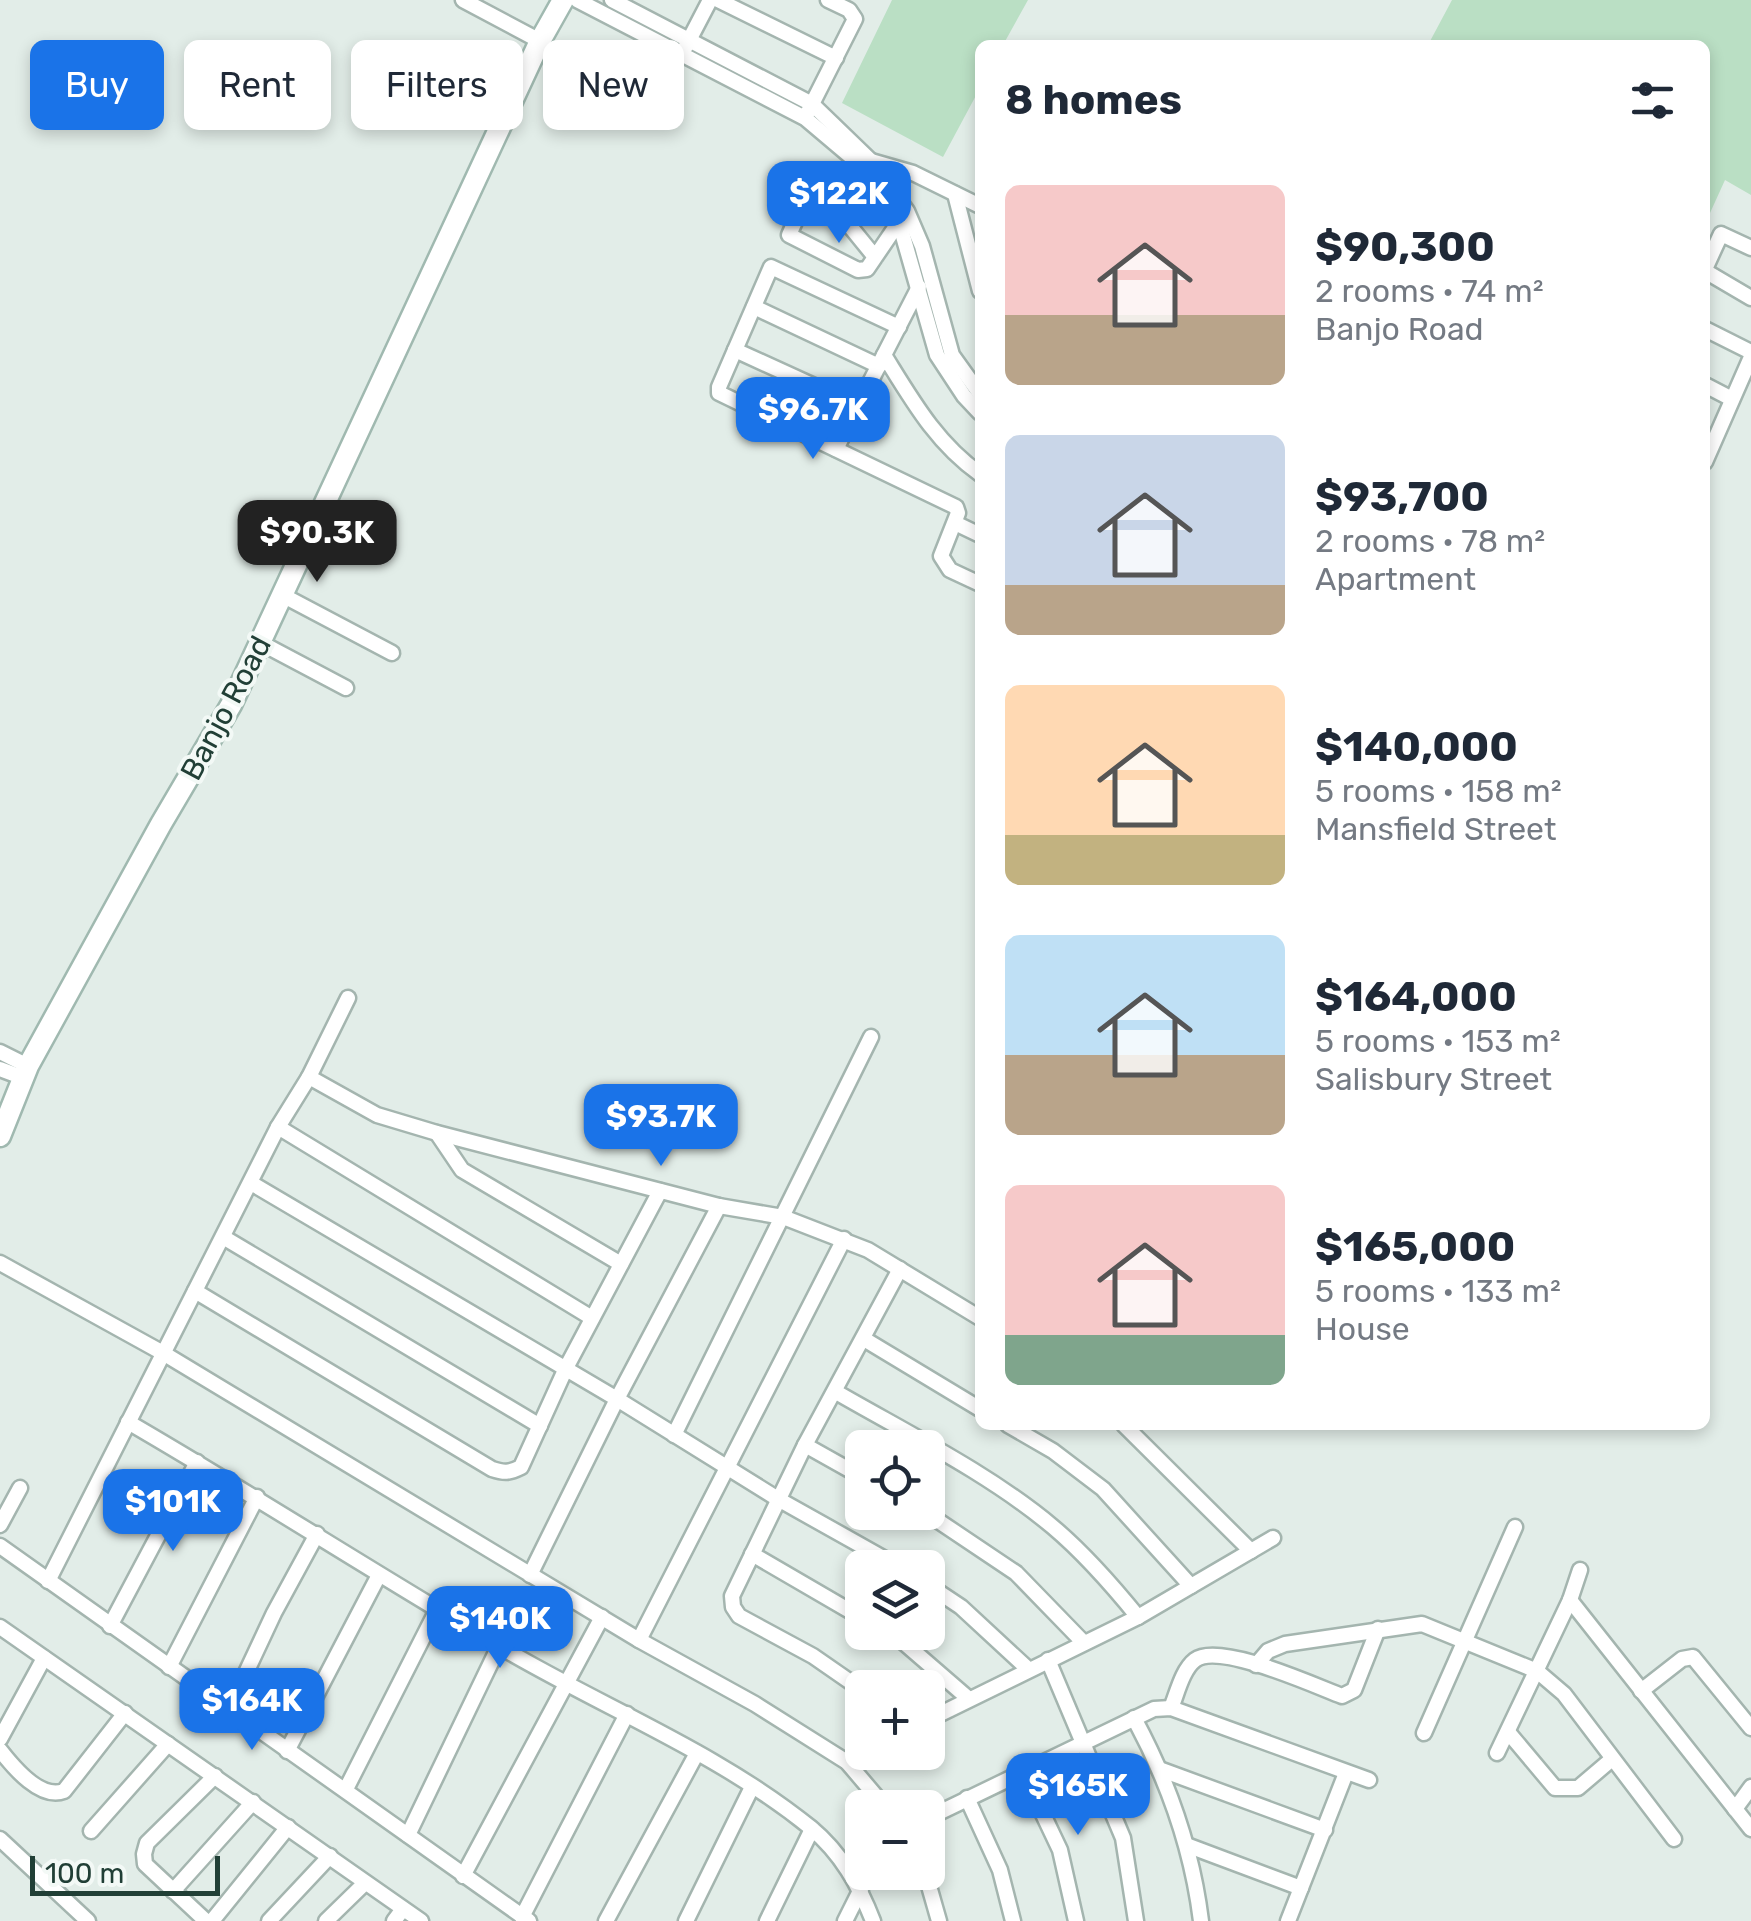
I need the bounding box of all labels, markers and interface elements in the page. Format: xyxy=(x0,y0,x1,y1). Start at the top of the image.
chip: Buy xyxy=(30,40,164,130)
chip: Rent xyxy=(184,40,331,130)
chip: Filters xyxy=(351,40,523,130)
chip: New xyxy=(543,40,684,130)
icon: filters xyxy=(1625,73,1680,128)
text: 8 homes xyxy=(1005,75,1182,125)
pin: $122K xyxy=(769,161,909,246)
text: $122K xyxy=(789,174,889,212)
text: $90,300 xyxy=(1315,222,1495,272)
icon: home xyxy=(1085,225,1205,345)
text: 2 rooms · 74 m² xyxy=(1315,272,1544,310)
text: Banjo Road xyxy=(1315,310,1484,348)
pin: $96.7K xyxy=(732,377,894,462)
text: $96.7K xyxy=(758,390,868,428)
text: $93,700 xyxy=(1315,472,1489,522)
icon: home xyxy=(1085,475,1205,595)
pin: $90.3K xyxy=(236,500,398,585)
text: $90.3K xyxy=(260,513,374,551)
text: 2 rooms · 78 m² xyxy=(1315,522,1545,560)
text: Apartment xyxy=(1315,560,1476,598)
street label: Banjo Road xyxy=(173,630,279,786)
text: $140,000 xyxy=(1315,722,1518,772)
icon: home xyxy=(1085,725,1205,845)
text: 5 rooms · 158 m² xyxy=(1315,772,1562,810)
text: Mansfield Street xyxy=(1315,810,1556,848)
text: $164,000 xyxy=(1315,972,1517,1022)
icon: home xyxy=(1085,975,1205,1095)
text: 5 rooms · 153 m² xyxy=(1315,1022,1561,1060)
text: Salisbury Street xyxy=(1315,1060,1552,1098)
pin: $93.7K xyxy=(580,1084,742,1169)
text: $93.7K xyxy=(606,1097,716,1135)
text: $165,000 xyxy=(1315,1222,1515,1272)
icon: home xyxy=(1085,1225,1205,1345)
text: 5 rooms · 133 m² xyxy=(1315,1272,1561,1310)
text: House xyxy=(1315,1310,1410,1348)
map controls xyxy=(845,1430,945,1890)
button: locate xyxy=(845,1430,945,1530)
pin: $101K xyxy=(103,1469,243,1554)
text: $101K xyxy=(125,1482,221,1520)
button: layers xyxy=(845,1550,945,1650)
pin: $140K xyxy=(430,1586,570,1671)
text: $140K xyxy=(449,1599,551,1637)
pin: $164K xyxy=(182,1668,322,1753)
button: + xyxy=(845,1670,945,1770)
text: $164K xyxy=(201,1681,303,1719)
pin: $165K xyxy=(1008,1753,1148,1838)
text: $165K xyxy=(1028,1766,1128,1804)
button: − xyxy=(845,1790,945,1890)
scale bar xyxy=(30,1851,220,1896)
text: 100 m xyxy=(45,1857,124,1890)

